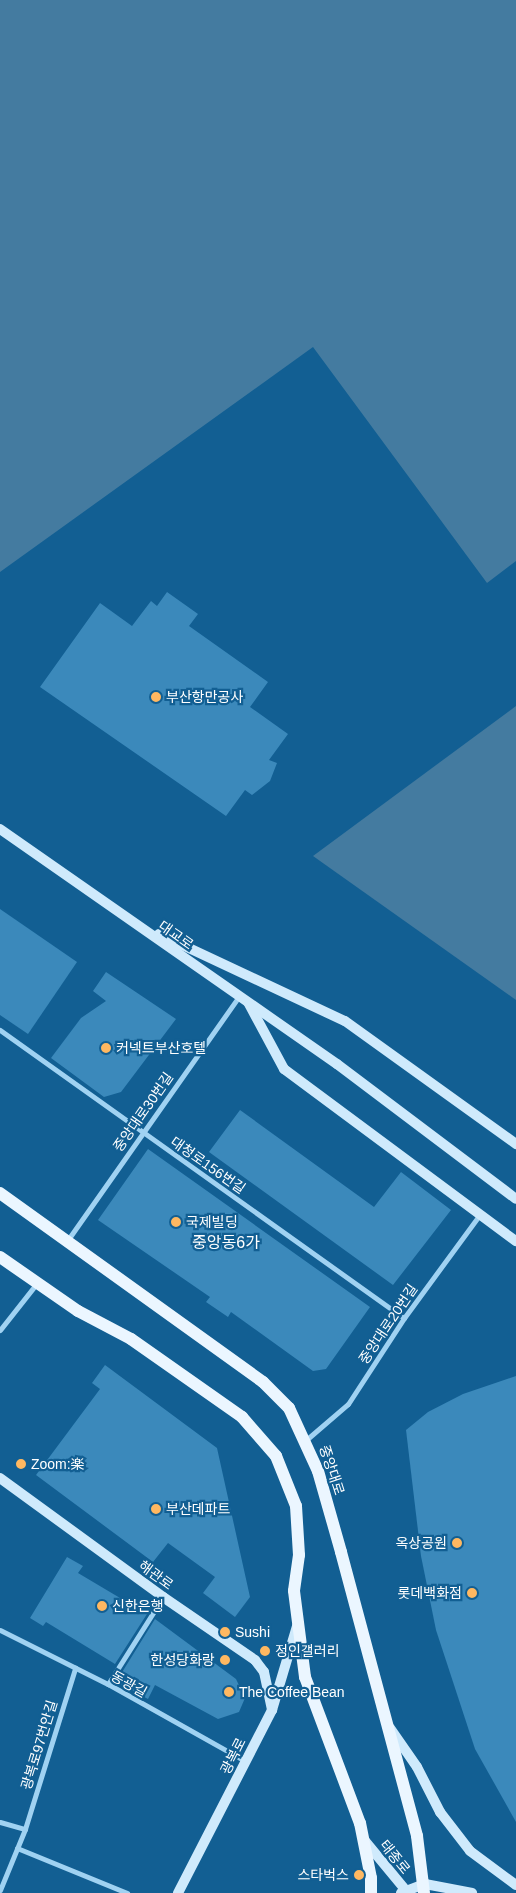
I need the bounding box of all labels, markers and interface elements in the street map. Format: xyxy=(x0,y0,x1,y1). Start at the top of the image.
place label: 부산항만공사 xyxy=(166,689,243,705)
marker: 부산항만공사 xyxy=(150,691,162,703)
street label: 대교로 xyxy=(155,917,197,953)
place label: 커넥트부산호텔 xyxy=(116,1040,206,1056)
marker: 커넥트부산호텔 xyxy=(100,1042,112,1054)
street label: 중앙대로30번길 xyxy=(109,1069,177,1155)
street label: 대청로156번길 xyxy=(167,1133,249,1197)
place label: 국제빌딩 xyxy=(186,1214,238,1230)
marker: 국제빌딩 xyxy=(170,1216,182,1228)
district label: 중앙동6가 xyxy=(192,1233,260,1253)
street label: 중앙대로20번길 xyxy=(355,1281,421,1367)
street label: 중앙대로 xyxy=(316,1443,348,1497)
place label: Zoom:楽 xyxy=(31,1456,85,1472)
marker: Zoom:楽 xyxy=(15,1458,27,1470)
place label: 부산데파트 xyxy=(166,1501,230,1517)
marker: 부산데파트 xyxy=(150,1503,162,1515)
place label: 옥상공원 xyxy=(395,1535,447,1551)
marker: 옥상공원 xyxy=(451,1537,463,1549)
street label: 해관로 xyxy=(135,1557,177,1593)
place label: 롯데백화점 xyxy=(398,1585,462,1601)
marker: 롯데백화점 xyxy=(466,1587,478,1599)
place label: 신한은행 xyxy=(112,1598,164,1614)
marker: 신한은행 xyxy=(96,1600,108,1612)
place label: Sushi xyxy=(235,1624,270,1640)
marker: Sushi xyxy=(219,1626,231,1638)
place label: 정인갤러리 xyxy=(275,1643,339,1659)
marker: 정인갤러리 xyxy=(259,1645,271,1657)
place label: 한성당화랑 xyxy=(151,1652,215,1668)
marker: 한성당화랑 xyxy=(219,1654,231,1666)
street label: 동광길 xyxy=(108,1667,150,1701)
place label: The Coffee Bean xyxy=(239,1684,345,1700)
marker: The Coffee Bean xyxy=(223,1686,235,1698)
street label: 광복로97번안길 xyxy=(17,1698,61,1792)
street label: 광복로 xyxy=(217,1735,249,1777)
street label: 태종로 xyxy=(376,1837,414,1877)
place label: 스타벅스 xyxy=(297,1867,349,1883)
marker: 스타벅스 xyxy=(353,1869,365,1881)

